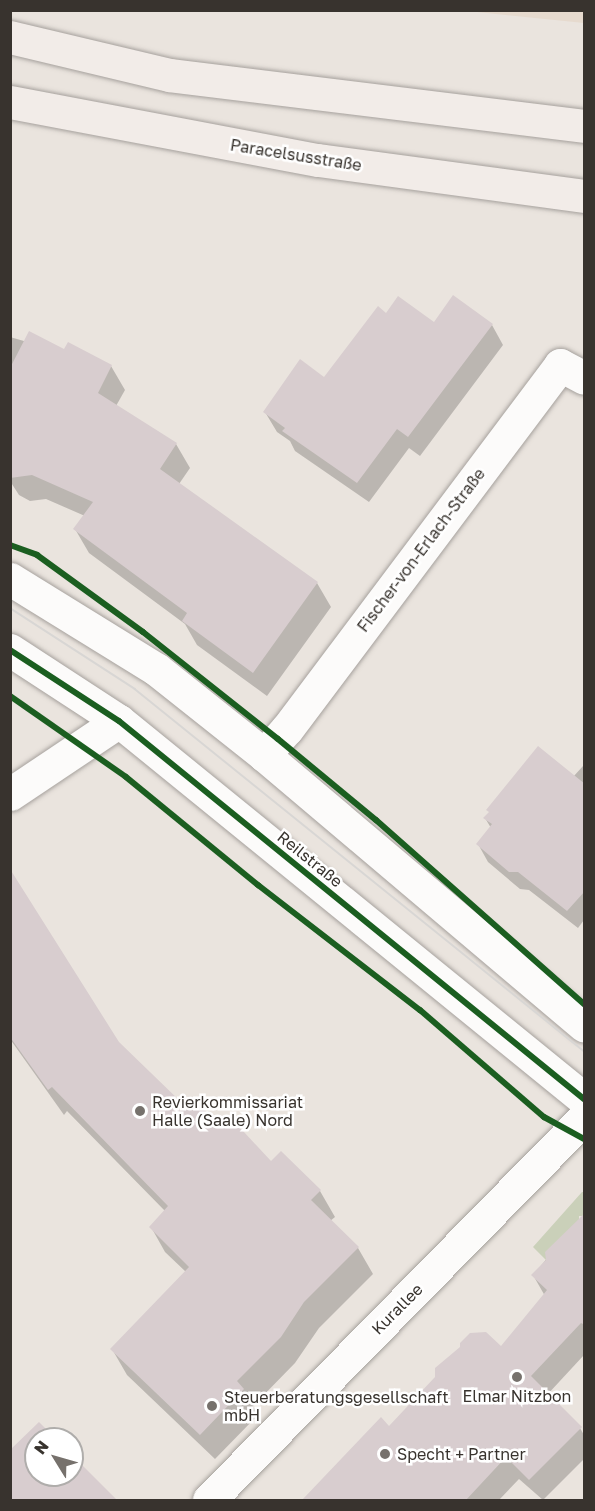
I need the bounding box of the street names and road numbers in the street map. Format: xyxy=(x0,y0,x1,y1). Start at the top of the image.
street label: Paracelsusstraße xyxy=(229,135,363,175)
street label: Fischer-von-Erlach-Straße xyxy=(353,464,489,636)
street label: Reilstraße xyxy=(274,827,346,891)
street label: Kurallee xyxy=(368,1280,426,1338)

